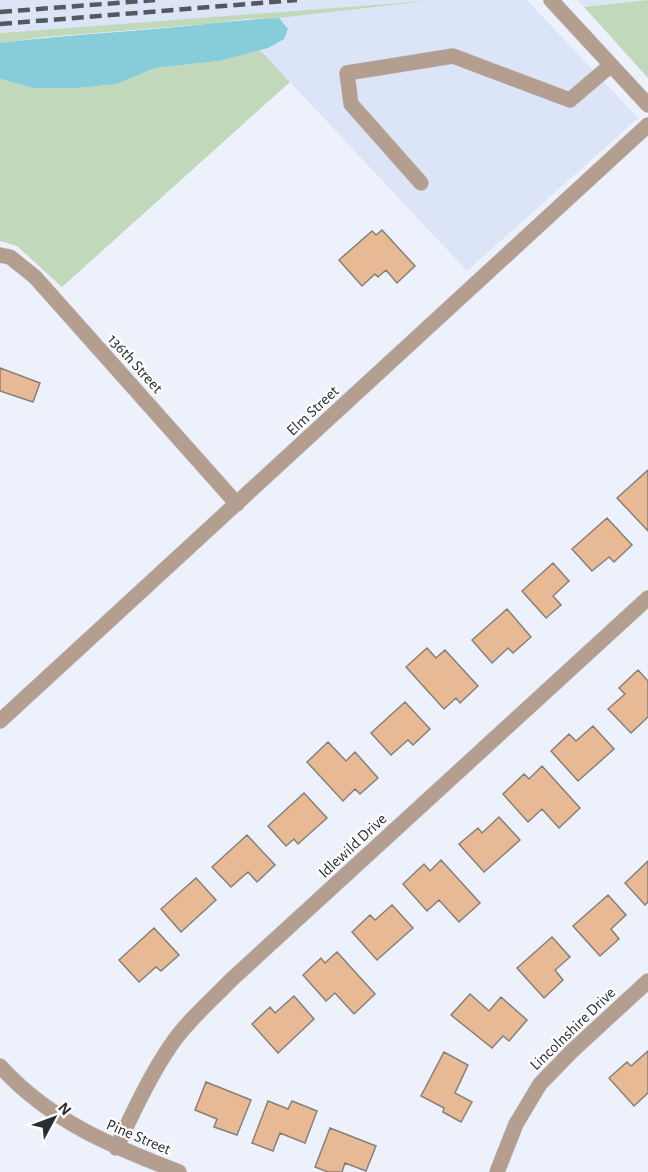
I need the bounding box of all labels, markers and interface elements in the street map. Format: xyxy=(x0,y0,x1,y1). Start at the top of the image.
street label: 136th Street xyxy=(105,331,166,396)
street label: Elm Street xyxy=(284,383,342,439)
street label: Idlewild Drive xyxy=(316,810,390,881)
street label: Lincolnshire Drive xyxy=(527,984,618,1073)
north arrow xyxy=(24,1088,84,1148)
text: N xyxy=(55,1099,74,1118)
street label: Pine Street xyxy=(104,1116,173,1158)

